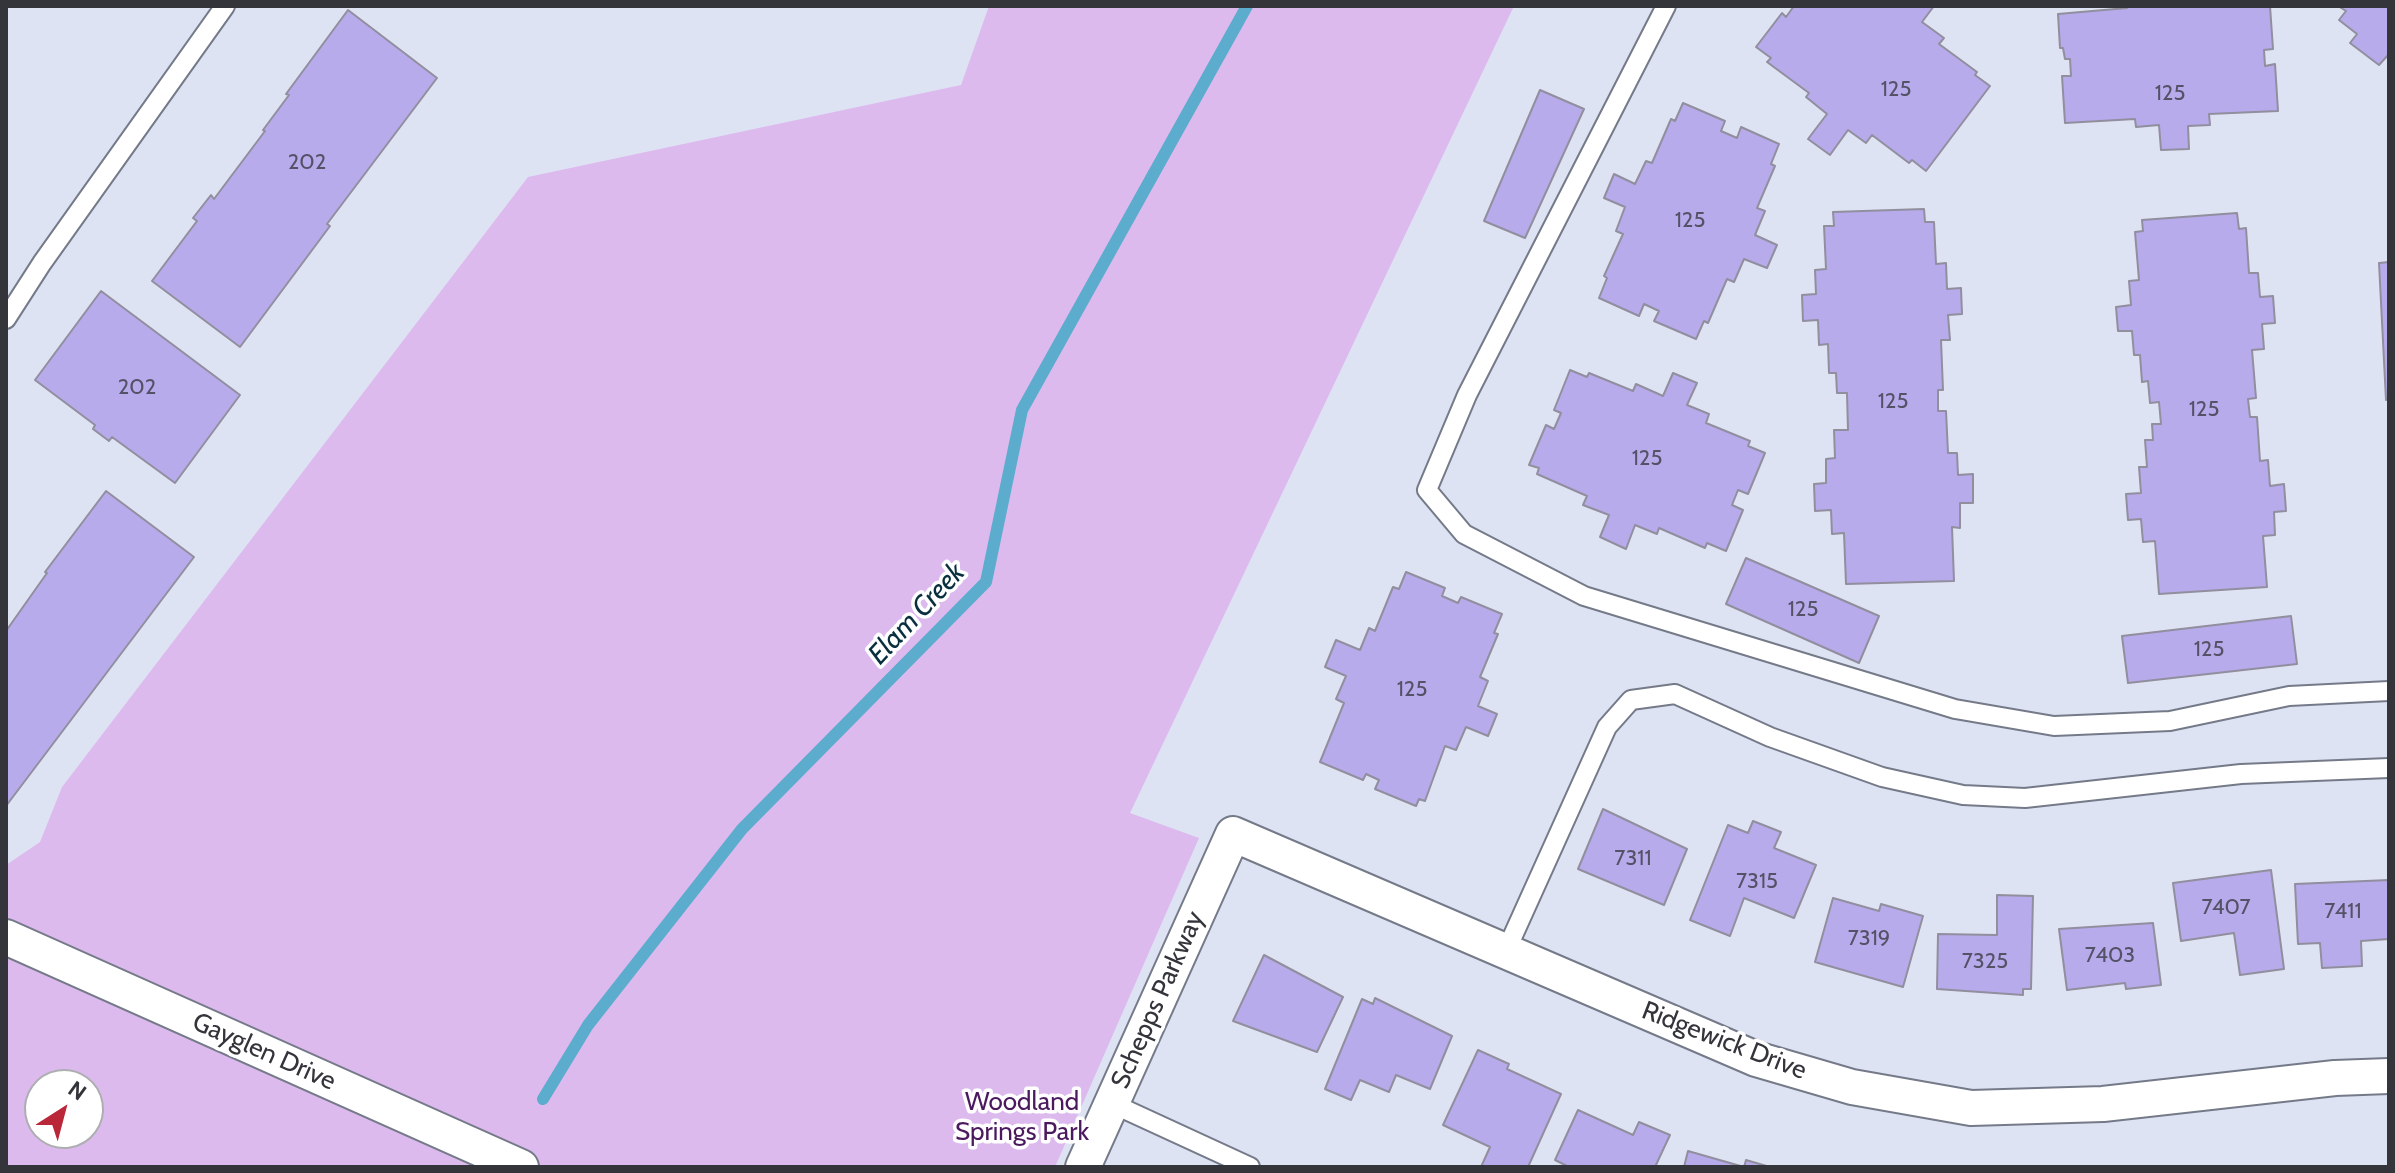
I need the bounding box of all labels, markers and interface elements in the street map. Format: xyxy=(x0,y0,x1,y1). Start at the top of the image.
house number: 125 xyxy=(1881,77,1911,103)
house number: 125 xyxy=(2155,81,2185,107)
house number: 202 xyxy=(288,150,326,176)
house number: 125 xyxy=(1675,208,1705,234)
house number: 202 xyxy=(118,375,156,401)
house number: 125 xyxy=(1878,389,1908,415)
house number: 125 xyxy=(2189,397,2219,423)
house number: 125 xyxy=(1632,446,1662,472)
water label: Elam Creek xyxy=(862,556,972,672)
house number: 125 xyxy=(1788,597,1818,623)
house number: 125 xyxy=(2194,637,2224,663)
house number: 125 xyxy=(1397,677,1427,703)
house number: 7311 xyxy=(1614,846,1652,872)
house number: 7315 xyxy=(1736,869,1778,895)
house number: 7407 xyxy=(2201,895,2251,921)
house number: 7411 xyxy=(2324,899,2362,925)
street label: Schepps Parkway xyxy=(1105,907,1211,1093)
house number: 7319 xyxy=(1848,926,1890,952)
house number: 7403 xyxy=(2085,943,2135,969)
house number: 7325 xyxy=(1962,949,2008,975)
street label: Ridgewick Drive xyxy=(1637,995,1811,1087)
street label: Gayglen Drive xyxy=(188,1007,340,1097)
north arrow xyxy=(24,1069,104,1149)
text: N xyxy=(63,1075,91,1106)
park label: Woodland Springs Park xyxy=(955,1086,1089,1148)

